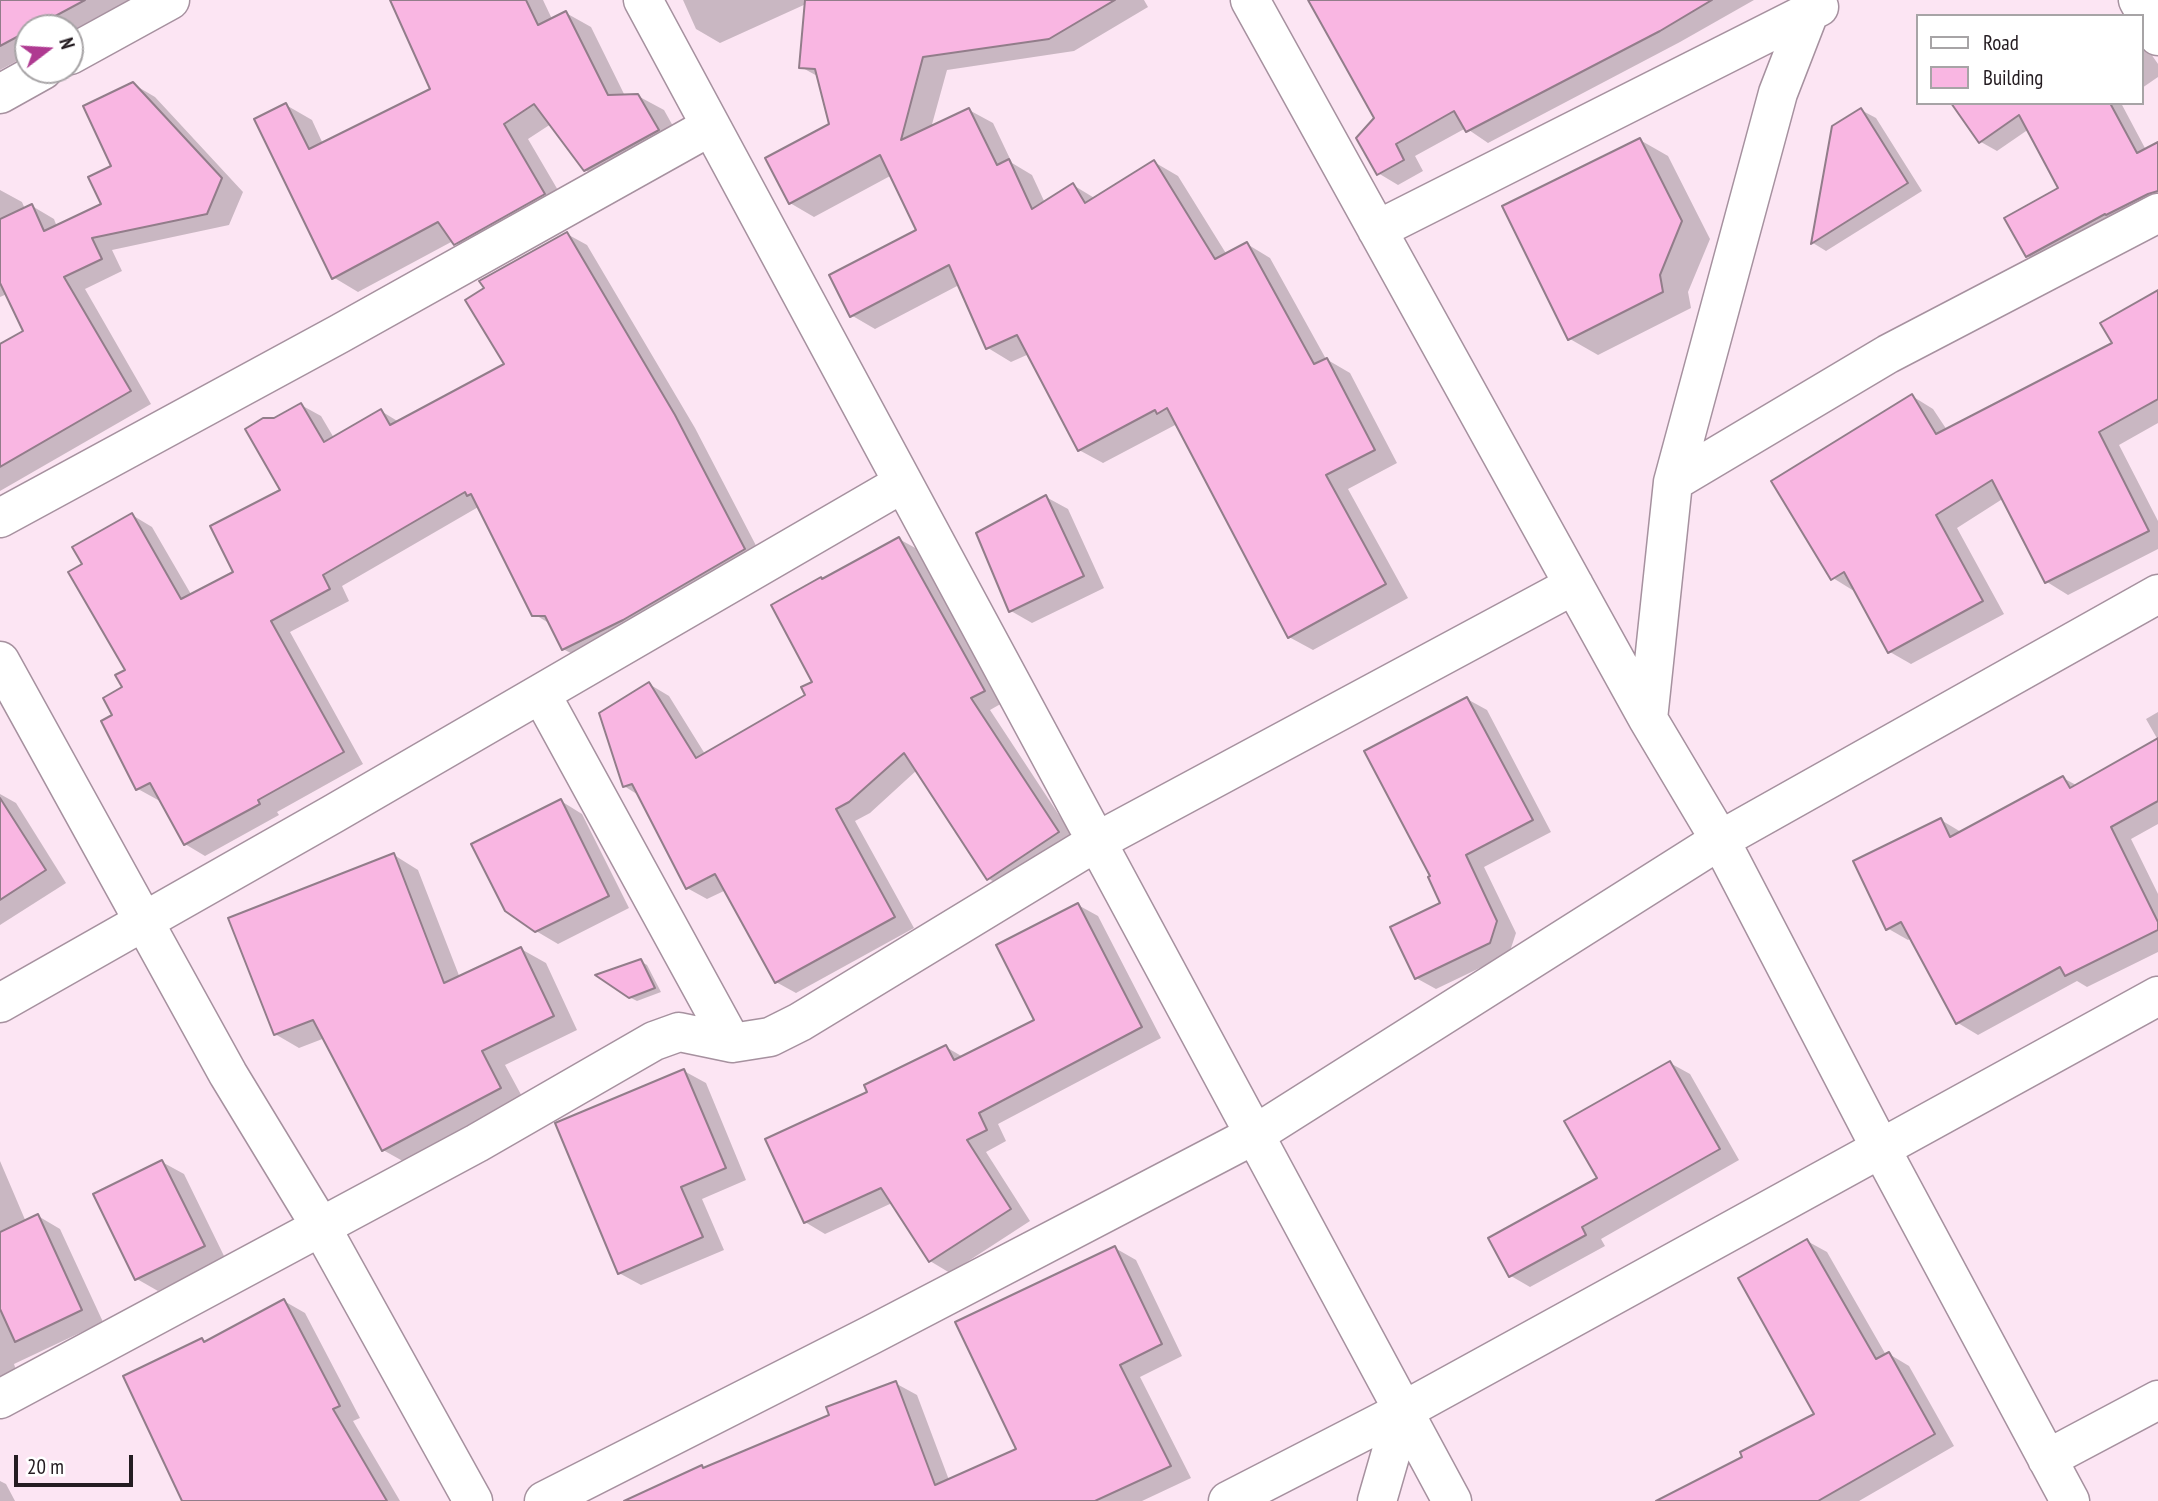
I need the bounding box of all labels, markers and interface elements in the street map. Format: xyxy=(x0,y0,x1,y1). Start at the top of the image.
north arrow xyxy=(14,14,84,84)
legend xyxy=(1916,14,2144,105)
text: Road xyxy=(1983,29,2019,56)
text: N xyxy=(54,35,80,52)
text: Building xyxy=(1983,64,2043,91)
scale bar xyxy=(18,1442,136,1486)
text: 20 m xyxy=(27,1453,64,1480)

